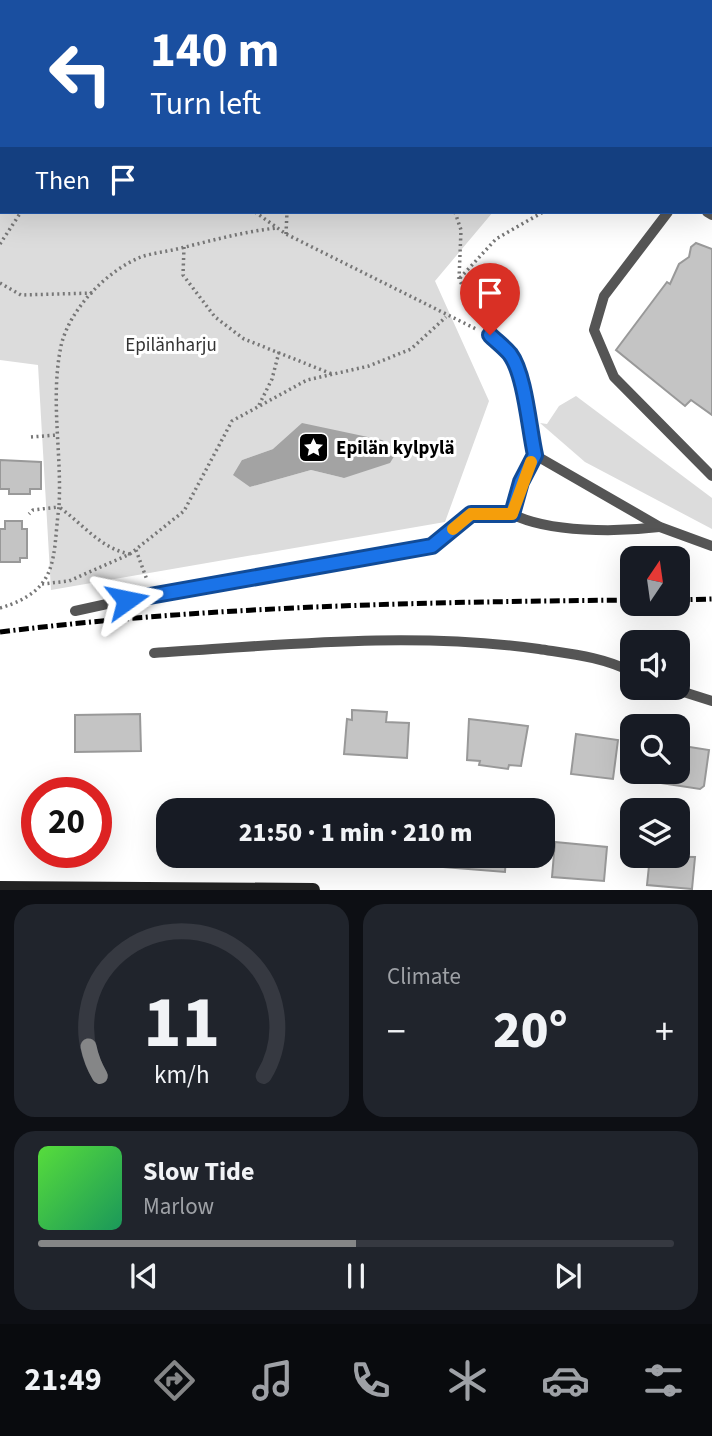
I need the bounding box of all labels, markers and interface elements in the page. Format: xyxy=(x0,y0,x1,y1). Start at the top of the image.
text: 140 m xyxy=(150,16,279,86)
icon: left xyxy=(35,28,126,119)
text: Turn left xyxy=(150,81,261,127)
icon: arrive xyxy=(104,161,142,199)
text: Then xyxy=(35,162,90,199)
pin xyxy=(460,263,520,335)
icon: arrive xyxy=(471,274,509,312)
park label: Epilänharju xyxy=(125,332,217,359)
place icon: Epilän kylpylä xyxy=(296,431,330,465)
place label: Epilän kylpylä xyxy=(336,435,454,462)
north arrow xyxy=(620,546,690,616)
map controls xyxy=(620,546,690,868)
position arrow xyxy=(90,563,164,637)
button: sound xyxy=(620,630,690,700)
button: search xyxy=(620,714,690,784)
speed limit sign: 20 xyxy=(21,777,112,868)
button: layers xyxy=(620,798,690,868)
text: 21:50 · 1 min · 210 m xyxy=(239,814,472,851)
text: Climate xyxy=(387,960,461,993)
text: 11 xyxy=(143,972,220,1076)
text: 20° xyxy=(493,994,568,1068)
text: − xyxy=(387,1005,406,1059)
text: + xyxy=(655,1005,674,1059)
text: km/h xyxy=(154,1057,209,1093)
text: Slow Tide xyxy=(143,1153,254,1190)
text: Marlow xyxy=(143,1190,214,1223)
icon: previous xyxy=(125,1257,163,1295)
icon: pause xyxy=(337,1257,375,1295)
icon: next xyxy=(549,1257,587,1295)
icon: directions xyxy=(150,1356,199,1405)
icon: music xyxy=(248,1356,297,1405)
icon: phone xyxy=(346,1356,395,1405)
icon: climate xyxy=(443,1356,492,1405)
icon: car xyxy=(541,1356,590,1405)
icon: filters xyxy=(639,1356,688,1405)
text: 21:49 xyxy=(24,1357,102,1403)

